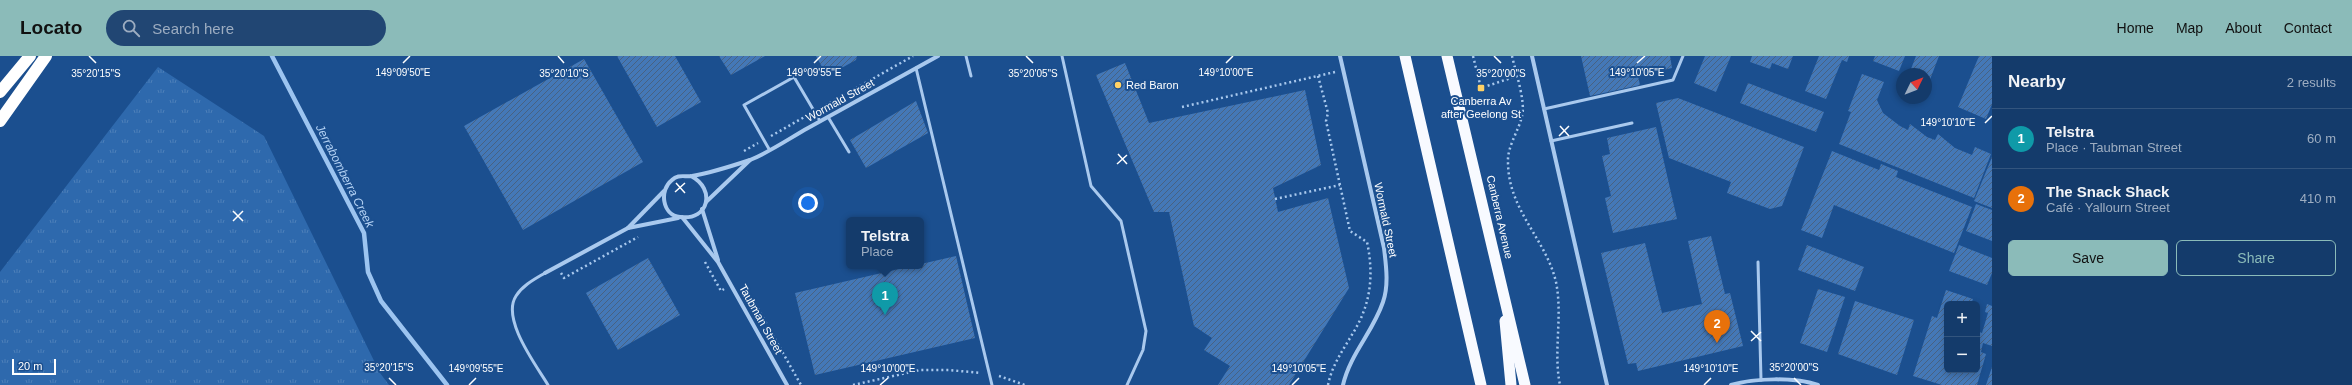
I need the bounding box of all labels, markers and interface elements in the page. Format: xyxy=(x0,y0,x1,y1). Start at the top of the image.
search box xyxy=(106,10,386,46)
text: Locato xyxy=(20,17,82,38)
icon: search xyxy=(120,17,142,39)
text: Search here xyxy=(152,20,234,37)
text: Home xyxy=(2117,20,2154,36)
text: Map xyxy=(2176,20,2203,36)
text: About xyxy=(2225,20,2262,36)
text: Contact xyxy=(2284,20,2332,36)
text: 149°09'50"E xyxy=(375,67,431,78)
text: 149°09'55"E xyxy=(786,67,842,78)
text: 149°10'00"E xyxy=(1198,67,1254,78)
text: 149°10'05"E xyxy=(1609,67,1665,78)
text: 35°20'15"S xyxy=(71,68,121,79)
text: 35°20'10"S xyxy=(539,68,589,79)
text: 35°20'05"S xyxy=(1008,68,1058,79)
text: 35°20'00"S xyxy=(1476,68,1526,79)
north arrow xyxy=(1896,68,1932,104)
text: Nearby xyxy=(2008,72,2066,91)
text: 2 results xyxy=(2287,75,2336,90)
street label: Wormald Street xyxy=(804,76,876,124)
place label: Red Baron xyxy=(1126,79,1179,91)
marker: Red Baron xyxy=(1113,80,1123,90)
marker: Canberra Av after Geelong St xyxy=(1476,83,1486,93)
place label: Canberra Av after Geelong St xyxy=(1441,95,1521,120)
text: 149°10'10"E xyxy=(1920,117,1976,128)
water label: Jerrabomberra Creek xyxy=(312,121,378,231)
text: Telstra xyxy=(2046,123,2094,140)
text: 1 xyxy=(2017,131,2025,146)
text: 60 m xyxy=(2307,131,2336,146)
text: Place · Taubman Street xyxy=(2046,140,2182,155)
street label: Canberra Avenue xyxy=(1485,174,1515,260)
street label: Wormald Street xyxy=(1372,181,1400,259)
text: The Snack Shack xyxy=(2046,183,2169,200)
text: 2 xyxy=(2017,191,2025,206)
text: 410 m xyxy=(2300,191,2336,206)
your location xyxy=(798,193,818,213)
text: Café · Yallourn Street xyxy=(2046,200,2170,215)
popup xyxy=(846,217,924,269)
text: Telstra xyxy=(861,227,909,244)
button: Save xyxy=(2008,240,2168,276)
button: Share xyxy=(2176,240,2336,276)
text: Place xyxy=(861,244,893,259)
street label: Taubman Street xyxy=(737,282,785,356)
pin: 1 xyxy=(872,282,898,315)
map controls xyxy=(1944,301,1980,373)
button: + xyxy=(1944,301,1980,337)
pin: 2 xyxy=(1704,310,1730,343)
button: − xyxy=(1944,337,1980,373)
scale bar xyxy=(12,357,56,376)
text: 20 m xyxy=(18,360,42,372)
text: 35°20'15"S xyxy=(364,362,414,373)
text: 35°20'00"S xyxy=(1769,362,1819,373)
text: 149°09'55"E xyxy=(448,363,504,374)
text: 149°10'00"E xyxy=(860,363,916,374)
text: 149°10'05"E xyxy=(1271,363,1327,374)
text: 149°10'10"E xyxy=(1683,363,1739,374)

